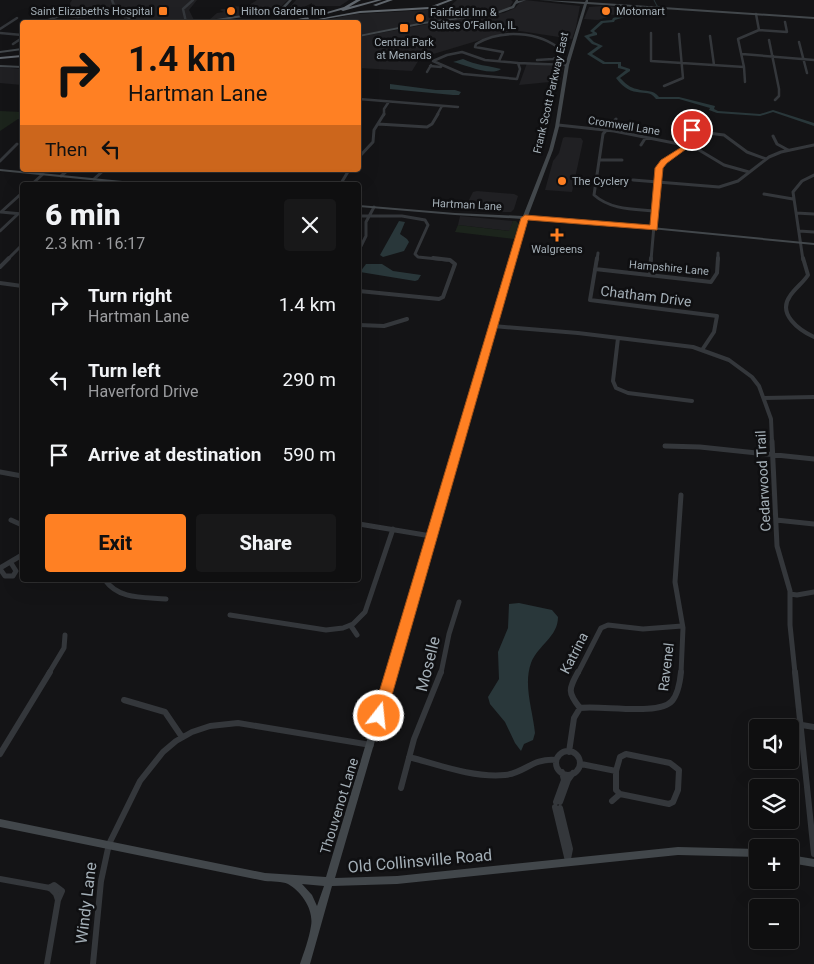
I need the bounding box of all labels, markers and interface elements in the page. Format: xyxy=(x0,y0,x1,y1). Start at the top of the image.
place label: Saint Elizabeth's Hospital xyxy=(30,5,153,18)
marker: Saint Elizabeth's Hospital xyxy=(157,5,169,17)
marker: Hilton Garden Inn xyxy=(225,5,237,17)
place label: Hilton Garden Inn xyxy=(241,5,326,18)
marker: Motomart xyxy=(600,5,612,17)
place label: Motomart xyxy=(616,5,665,18)
place label: Fairfield Inn & Suites O’Fallon, IL xyxy=(430,6,516,32)
marker: Fairfield Inn & Suites O’Fallon, IL xyxy=(414,12,426,24)
marker: Central Park at Menards xyxy=(398,22,410,34)
street label: Frank Scott Parkway East xyxy=(531,31,571,155)
place label: Central Park at Menards xyxy=(374,36,434,62)
text: 1.4 km xyxy=(128,39,236,80)
icon: right xyxy=(45,40,110,105)
text: Hartman Lane xyxy=(128,81,267,106)
pin xyxy=(671,109,713,151)
street label: Cromwell Lane xyxy=(587,114,661,138)
icon: arrive xyxy=(678,116,706,144)
icon: left xyxy=(97,135,125,163)
text: Then xyxy=(45,138,87,161)
marker: The Cyclery xyxy=(556,175,568,187)
place label: The Cyclery xyxy=(572,175,630,188)
text: 6 min xyxy=(45,197,121,232)
street label: Hartman Lane xyxy=(432,197,502,213)
button: close xyxy=(284,199,336,251)
marker: Walgreens xyxy=(551,229,563,241)
text: 2.3 km · 16:17 xyxy=(45,234,145,253)
place label: Walgreens xyxy=(531,243,583,256)
street label: Hampshire Lane xyxy=(629,258,710,278)
street label: Chatham Drive xyxy=(600,282,692,310)
text: Turn right xyxy=(88,284,172,307)
icon: right xyxy=(45,291,73,319)
text: 1.4 km xyxy=(279,293,336,316)
text: Hartman Lane xyxy=(88,307,189,326)
text: Turn left xyxy=(88,359,161,382)
icon: left xyxy=(45,366,73,394)
text: 290 m xyxy=(283,368,336,391)
text: Haverford Drive xyxy=(88,382,199,401)
street label: Cedarwood Trail xyxy=(752,430,774,532)
icon: arrive xyxy=(45,441,73,469)
text: Arrive at destination xyxy=(88,443,261,466)
text: 590 m xyxy=(283,443,336,466)
button: Exit xyxy=(45,514,186,572)
button: Share xyxy=(196,514,336,572)
street label: Katrina xyxy=(557,630,591,676)
street label: Moselle xyxy=(412,634,444,694)
street label: Ravenel xyxy=(655,642,677,692)
position arrow xyxy=(352,689,404,741)
map controls xyxy=(749,719,799,949)
button: sound xyxy=(749,719,799,769)
street label: Thouvenot Lane xyxy=(317,756,361,856)
button: layers xyxy=(749,779,799,829)
button: + xyxy=(749,839,799,889)
street label: Old Collinsville Road xyxy=(347,845,493,877)
street label: Windy Lane xyxy=(72,861,100,945)
button: − xyxy=(749,899,799,949)

